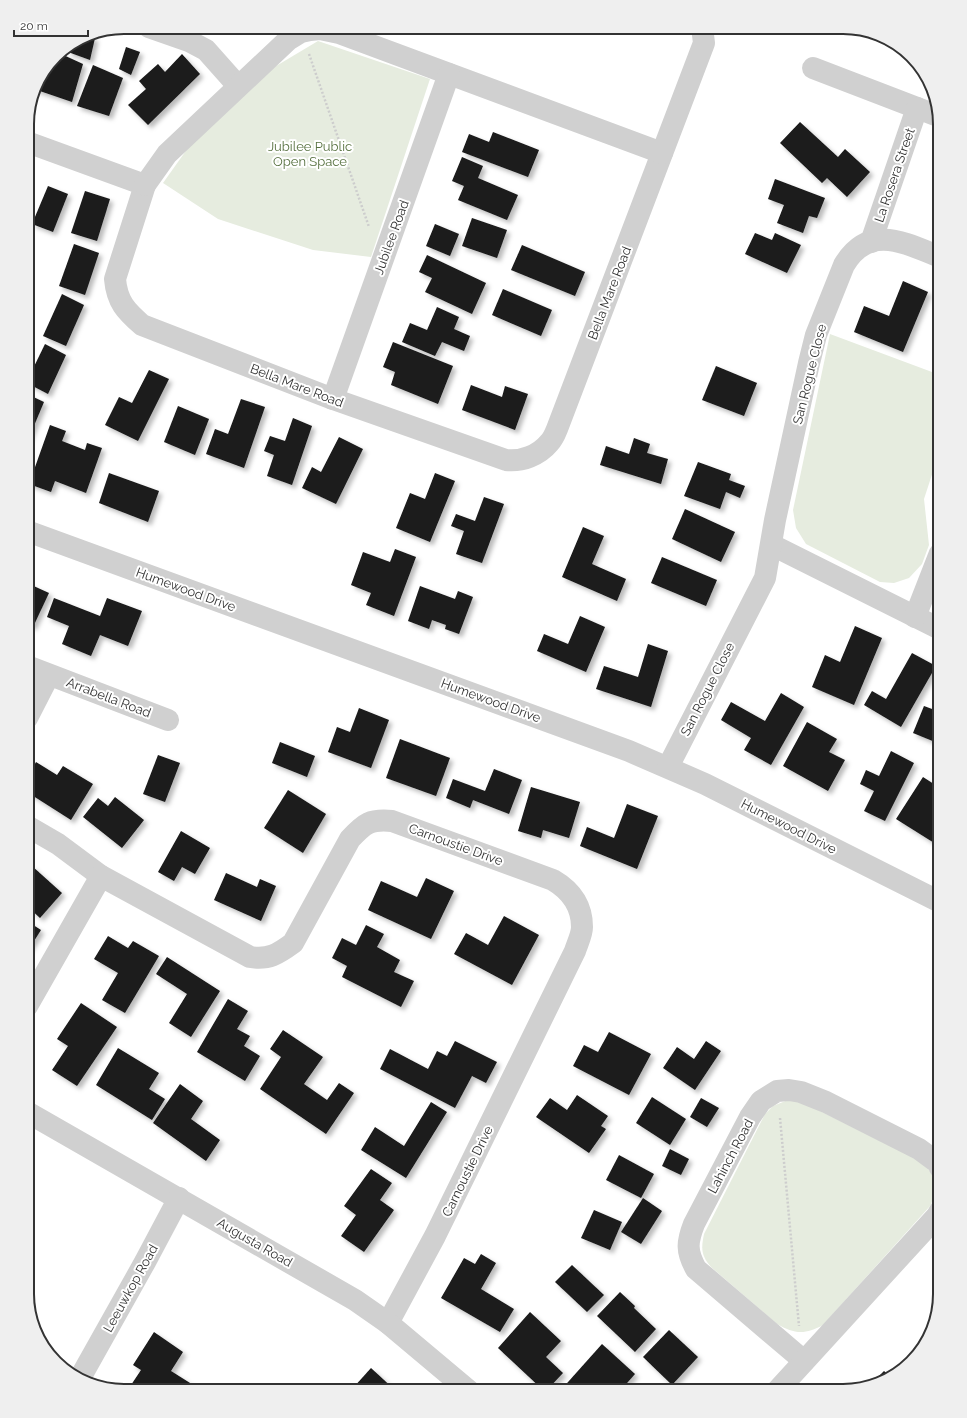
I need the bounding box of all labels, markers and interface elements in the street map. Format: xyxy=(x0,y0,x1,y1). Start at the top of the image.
scale bar xyxy=(14,12,88,38)
text: 20 m xyxy=(20,19,48,33)
street label: La Rosera Street xyxy=(871,125,918,224)
park label: Jubilee Public Open Space xyxy=(268,139,352,169)
street label: Jubilee Road xyxy=(371,198,412,276)
street label: Bella Mare Road xyxy=(585,244,634,342)
street label: San Rogue Close xyxy=(790,322,829,426)
street label: Bella Mare Road xyxy=(248,361,346,410)
street label: Humewood Drive xyxy=(134,564,238,615)
street label: San Rogue Close xyxy=(677,640,738,738)
street label: Arrabella Road xyxy=(64,674,153,720)
street label: Humewood Drive xyxy=(439,675,543,726)
street label: Humewood Drive xyxy=(739,796,839,857)
street label: Carnoustie Drive xyxy=(407,820,505,869)
street label: Lahinch Road xyxy=(705,1117,756,1196)
street label: Carnoustie Drive xyxy=(439,1123,496,1219)
street label: Augusta Road xyxy=(214,1215,295,1270)
street label: Leeuwkop Road xyxy=(100,1242,161,1335)

